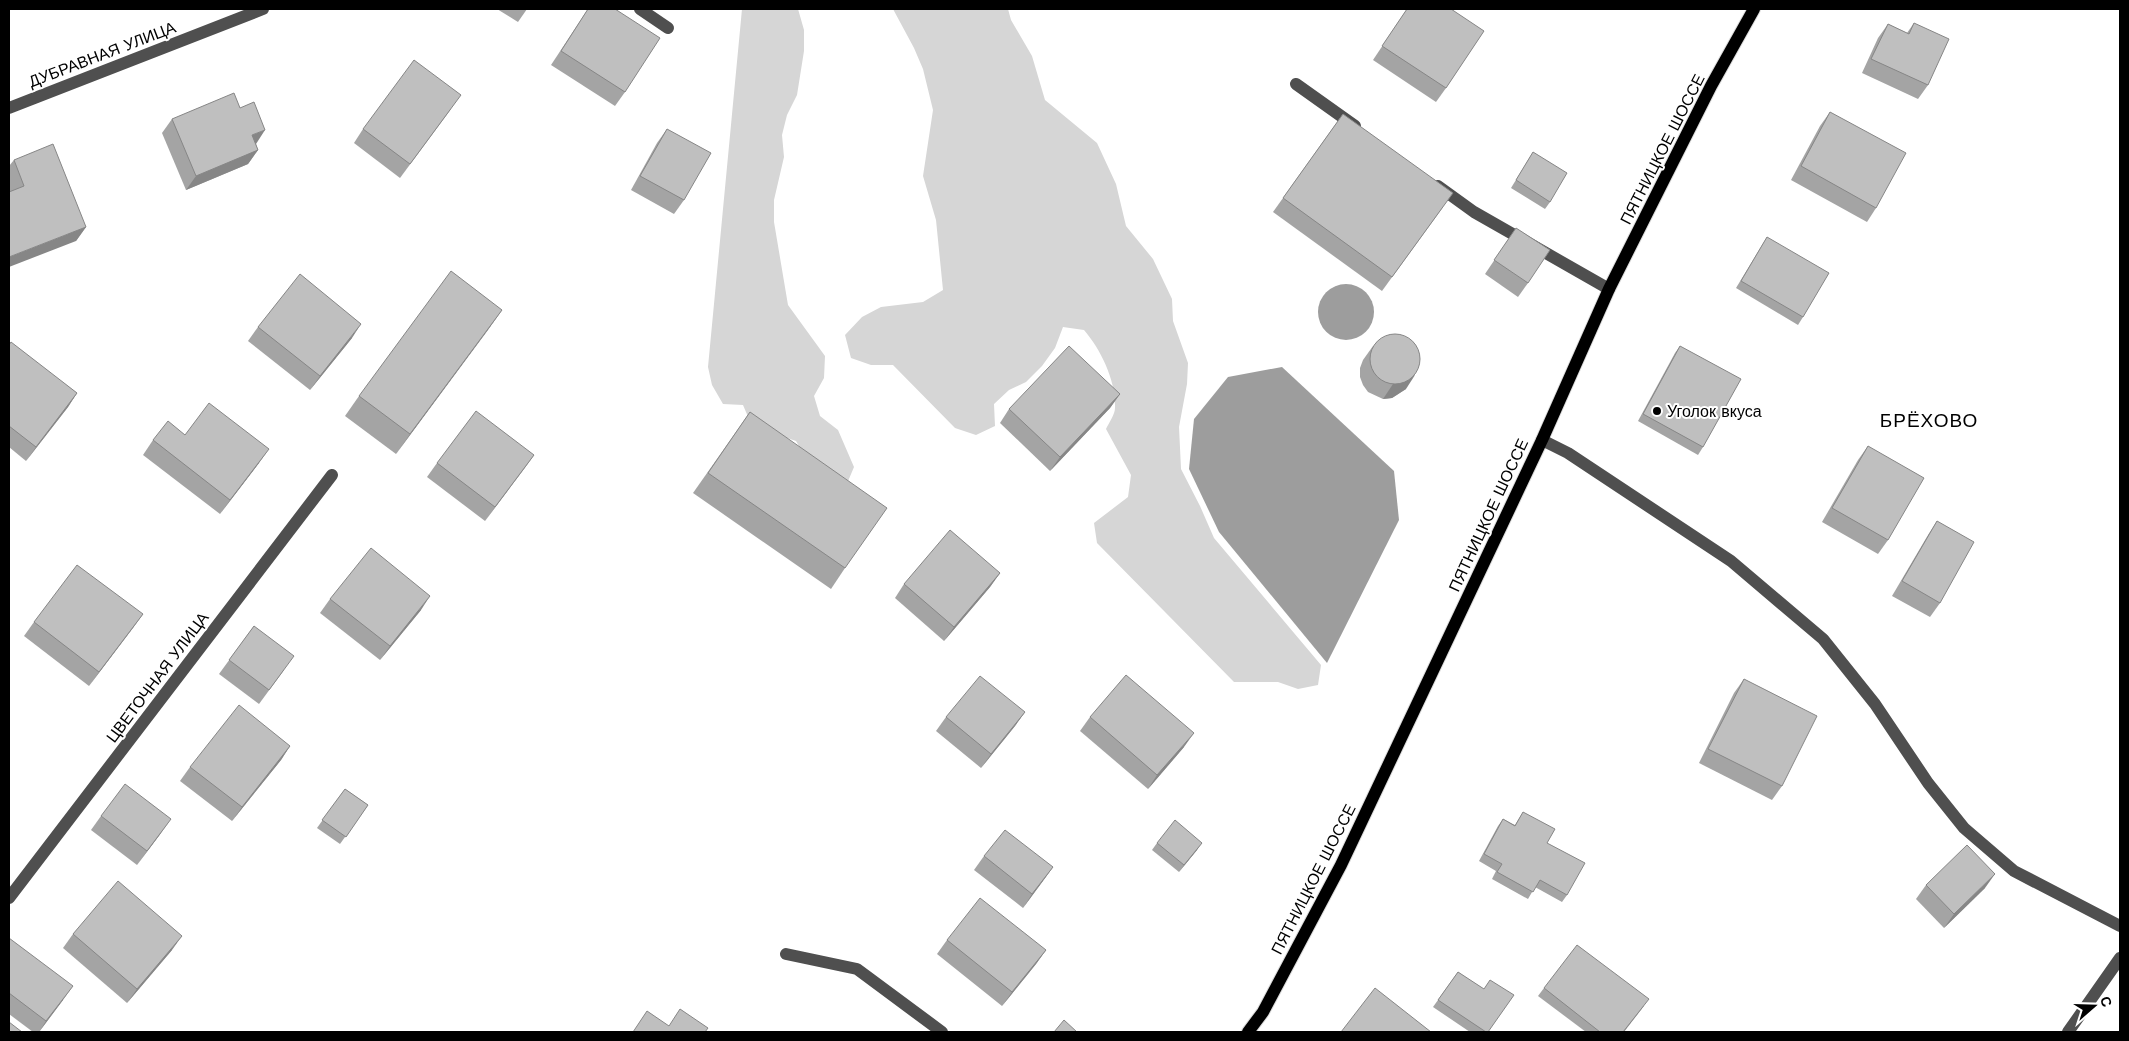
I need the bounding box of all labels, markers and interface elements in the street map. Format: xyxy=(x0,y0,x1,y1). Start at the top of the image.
street label: ДУБРАВНАЯ УЛИЦА xyxy=(26,18,179,91)
street label: ПЯТНИЦКОЕ ШОССЕ xyxy=(1616,71,1709,228)
place label: Уголок вкуса xyxy=(1667,402,1762,421)
marker: Уголок вкуса xyxy=(1651,405,1663,417)
district label: БРЁХОВО xyxy=(1880,409,1978,432)
street label: ПЯТНИЦКОЕ ШОССЕ xyxy=(1445,436,1532,595)
street label: ЦВЕТОЧНАЯ УЛИЦА xyxy=(102,608,213,746)
street label: ПЯТНИЦКОЕ ШОССЕ xyxy=(1267,801,1360,958)
north arrow xyxy=(2069,981,2119,1031)
text: С xyxy=(2097,994,2115,1009)

